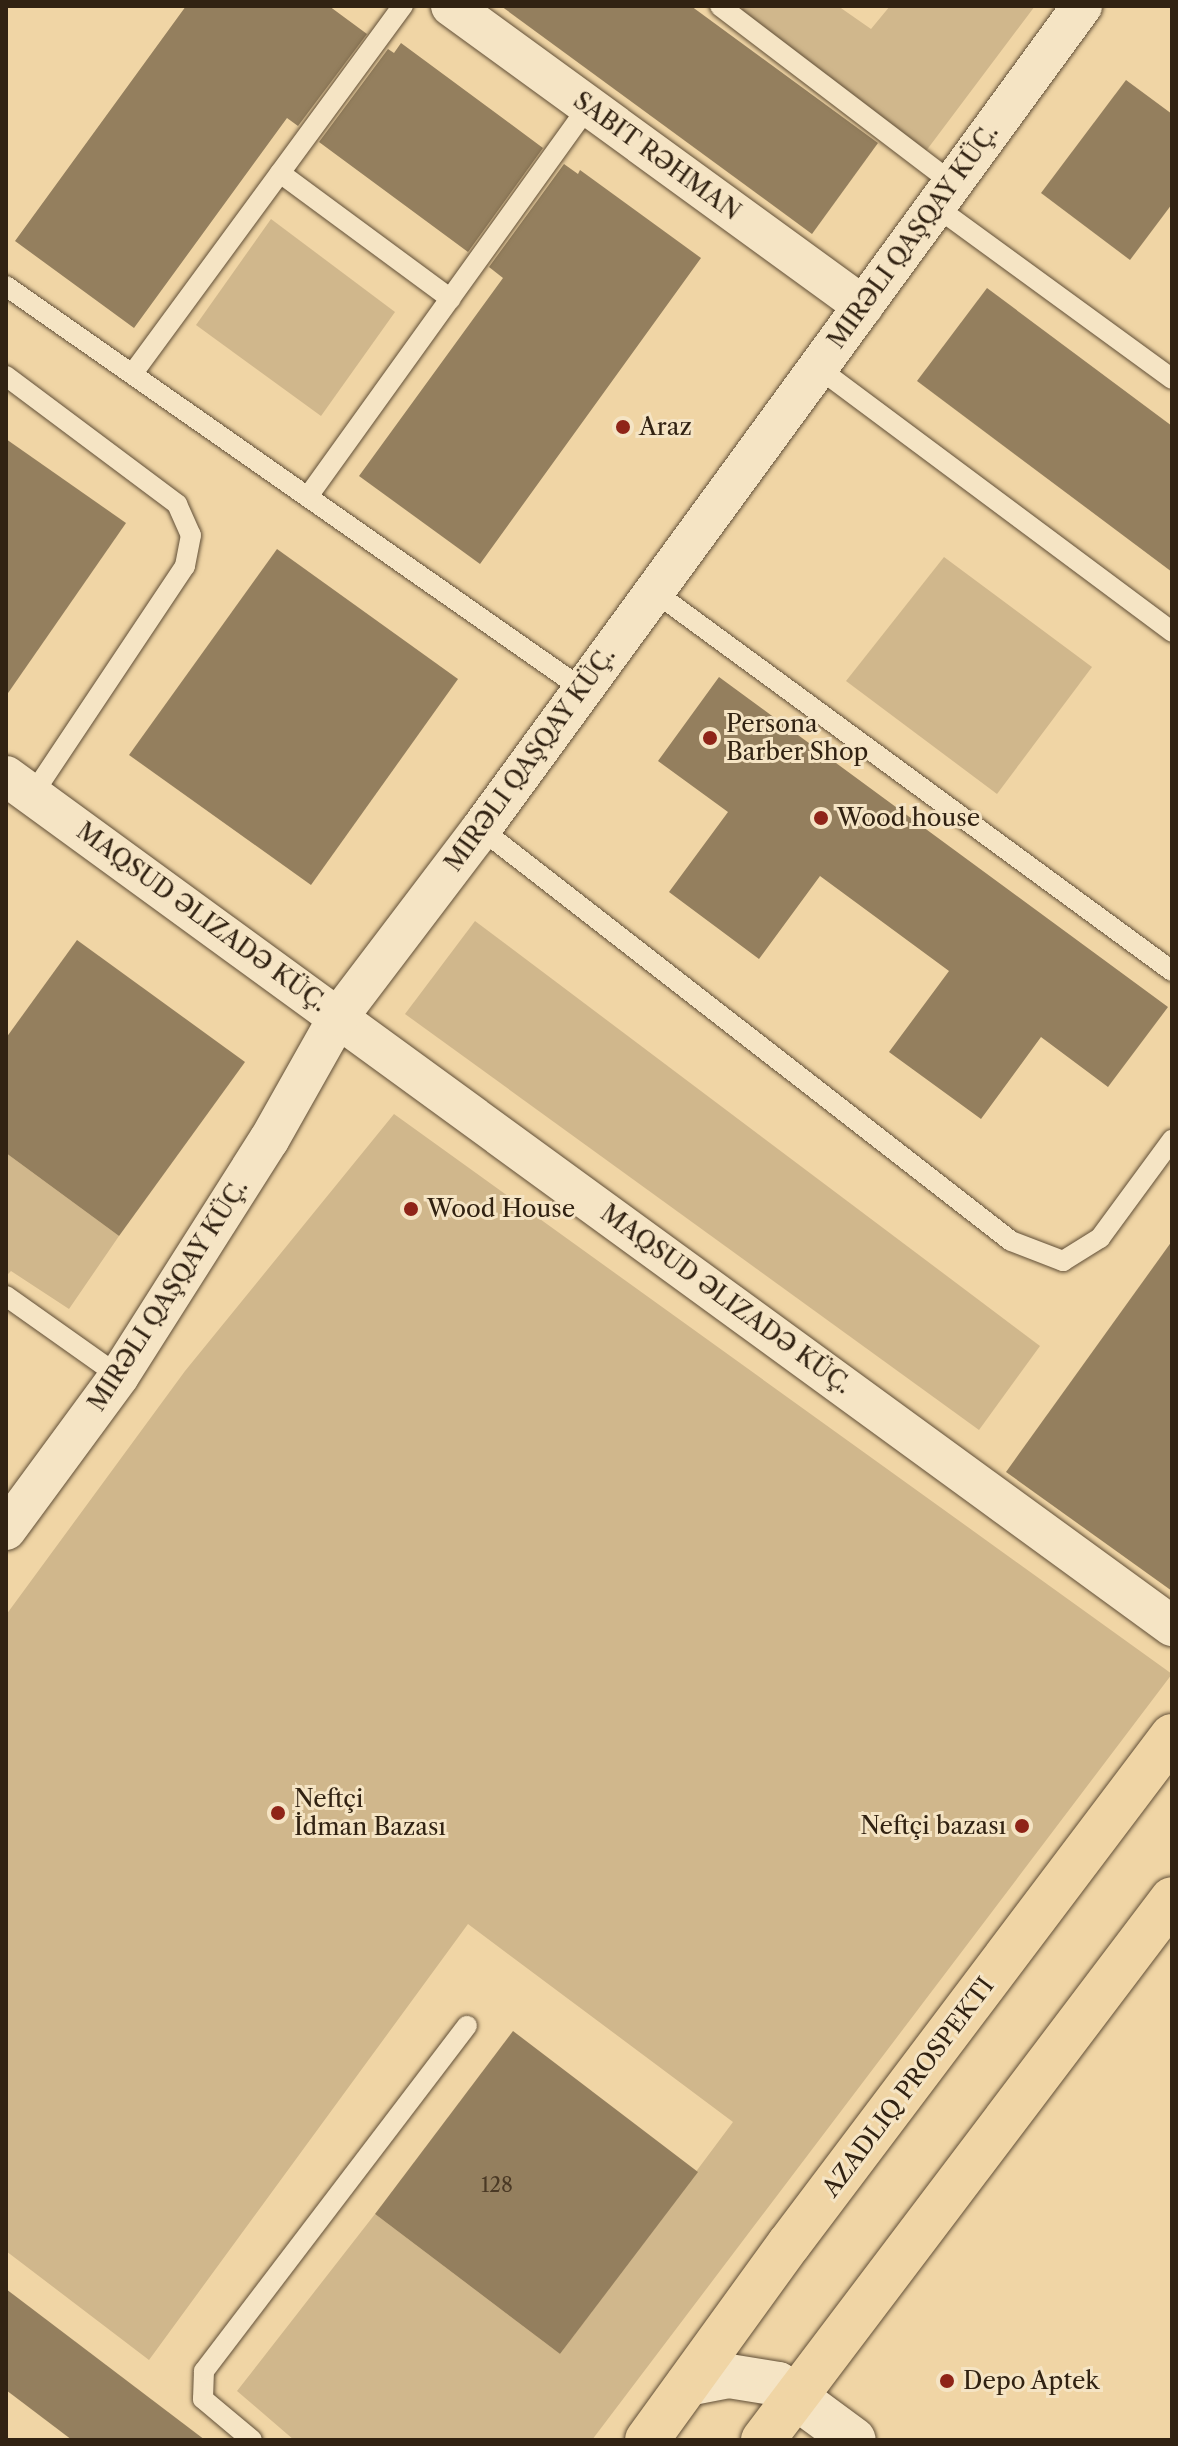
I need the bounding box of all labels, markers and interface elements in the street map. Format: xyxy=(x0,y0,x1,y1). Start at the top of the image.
street label: SABIT RƏHMAN xyxy=(568,86,746,226)
street label: MIRƏLI QAŞQAY KÜÇ. xyxy=(822,118,1004,354)
place label: Araz xyxy=(639,413,692,441)
marker: Araz xyxy=(614,418,632,436)
street label: MIRƏLI QAŞQAY KÜÇ. xyxy=(439,641,621,877)
place label: Persona Barber Shop xyxy=(726,710,869,766)
marker: Persona Barber Shop xyxy=(701,729,719,747)
place label: Wood house xyxy=(837,804,980,832)
marker: Wood house xyxy=(812,809,830,827)
street label: MAQSUD ƏLIZADƏ KÜÇ. xyxy=(71,816,333,1018)
street label: MIRƏLI QAŞQAY KÜÇ. xyxy=(82,1173,254,1417)
place label: Wood House xyxy=(427,1195,575,1223)
street label: MAQSUD ƏLIZADƏ KÜÇ. xyxy=(595,1198,857,1400)
marker: Wood House xyxy=(402,1200,420,1218)
place label: Neftçi İdman Bazası xyxy=(294,1785,446,1841)
marker: Neftçi İdman Bazası xyxy=(269,1804,287,1822)
place label: Neftçi bazası xyxy=(860,1812,1006,1840)
marker: Neftçi bazası xyxy=(1013,1817,1031,1835)
street label: AZADLIQ PROSPEKTI xyxy=(816,1972,1000,2202)
house number: 128 xyxy=(481,2173,513,2197)
place label: Depo Aptek xyxy=(963,2367,1100,2395)
marker: Depo Aptek xyxy=(938,2372,956,2390)

